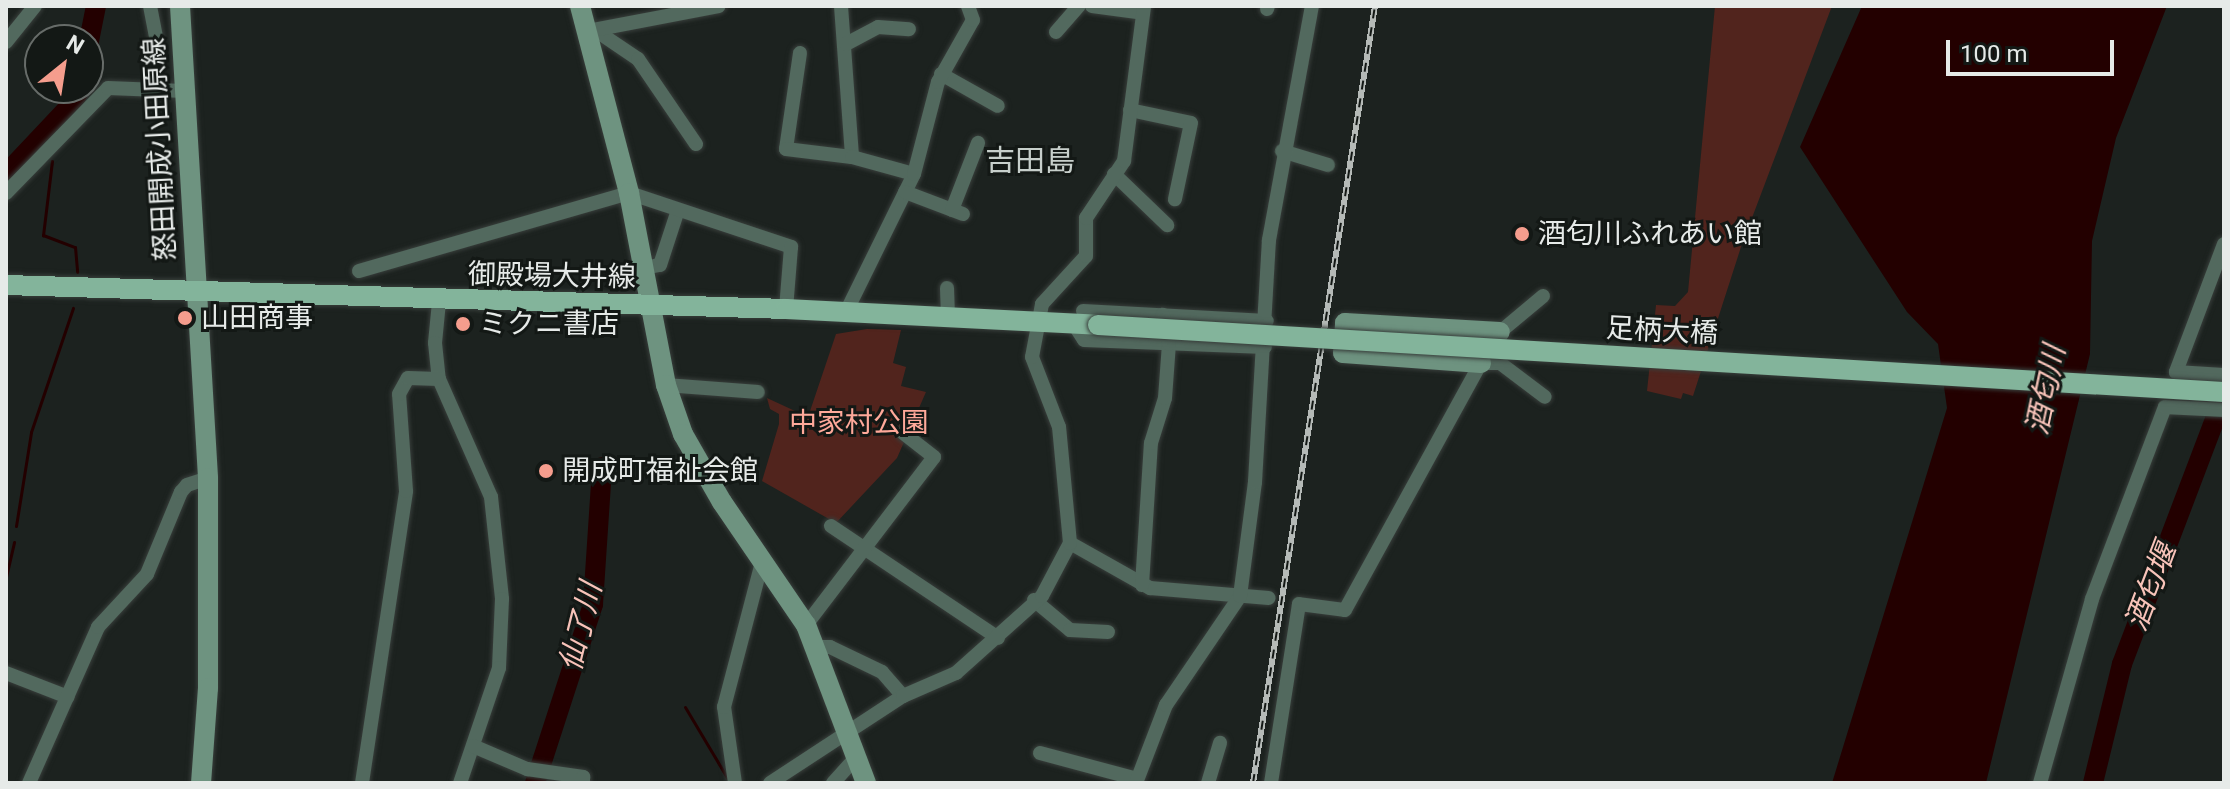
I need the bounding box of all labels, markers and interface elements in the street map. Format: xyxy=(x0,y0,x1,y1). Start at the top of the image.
north arrow xyxy=(24,24,104,104)
scale bar xyxy=(1950,24,2118,74)
text: N xyxy=(62,30,88,59)
street label: 怒田開成小田原線 xyxy=(137,36,183,262)
text: 100 m xyxy=(1960,40,2027,68)
district label: 吉田島 xyxy=(985,143,1075,179)
place label: 酒匂川ふれあい館 xyxy=(1538,217,1762,251)
marker: 酒匂川ふれあい館 xyxy=(1513,225,1531,243)
street label: 御殿場大井線 xyxy=(468,258,636,294)
place label: 山田商事 xyxy=(201,301,313,335)
place label: ミクニ書店 xyxy=(479,307,619,341)
marker: 山田商事 xyxy=(176,309,194,327)
street label: 足柄大橋 xyxy=(1605,311,1719,351)
marker: ミクニ書店 xyxy=(454,315,472,333)
water label: 酒匂川 xyxy=(2019,342,2073,438)
park label: 中家村公園 xyxy=(789,406,929,440)
place label: 開成町福祉会館 xyxy=(562,454,758,488)
marker: 開成町福祉会館 xyxy=(537,462,555,480)
water label: 酒匂堰 xyxy=(2118,539,2184,635)
water label: 仙了川 xyxy=(553,579,609,675)

